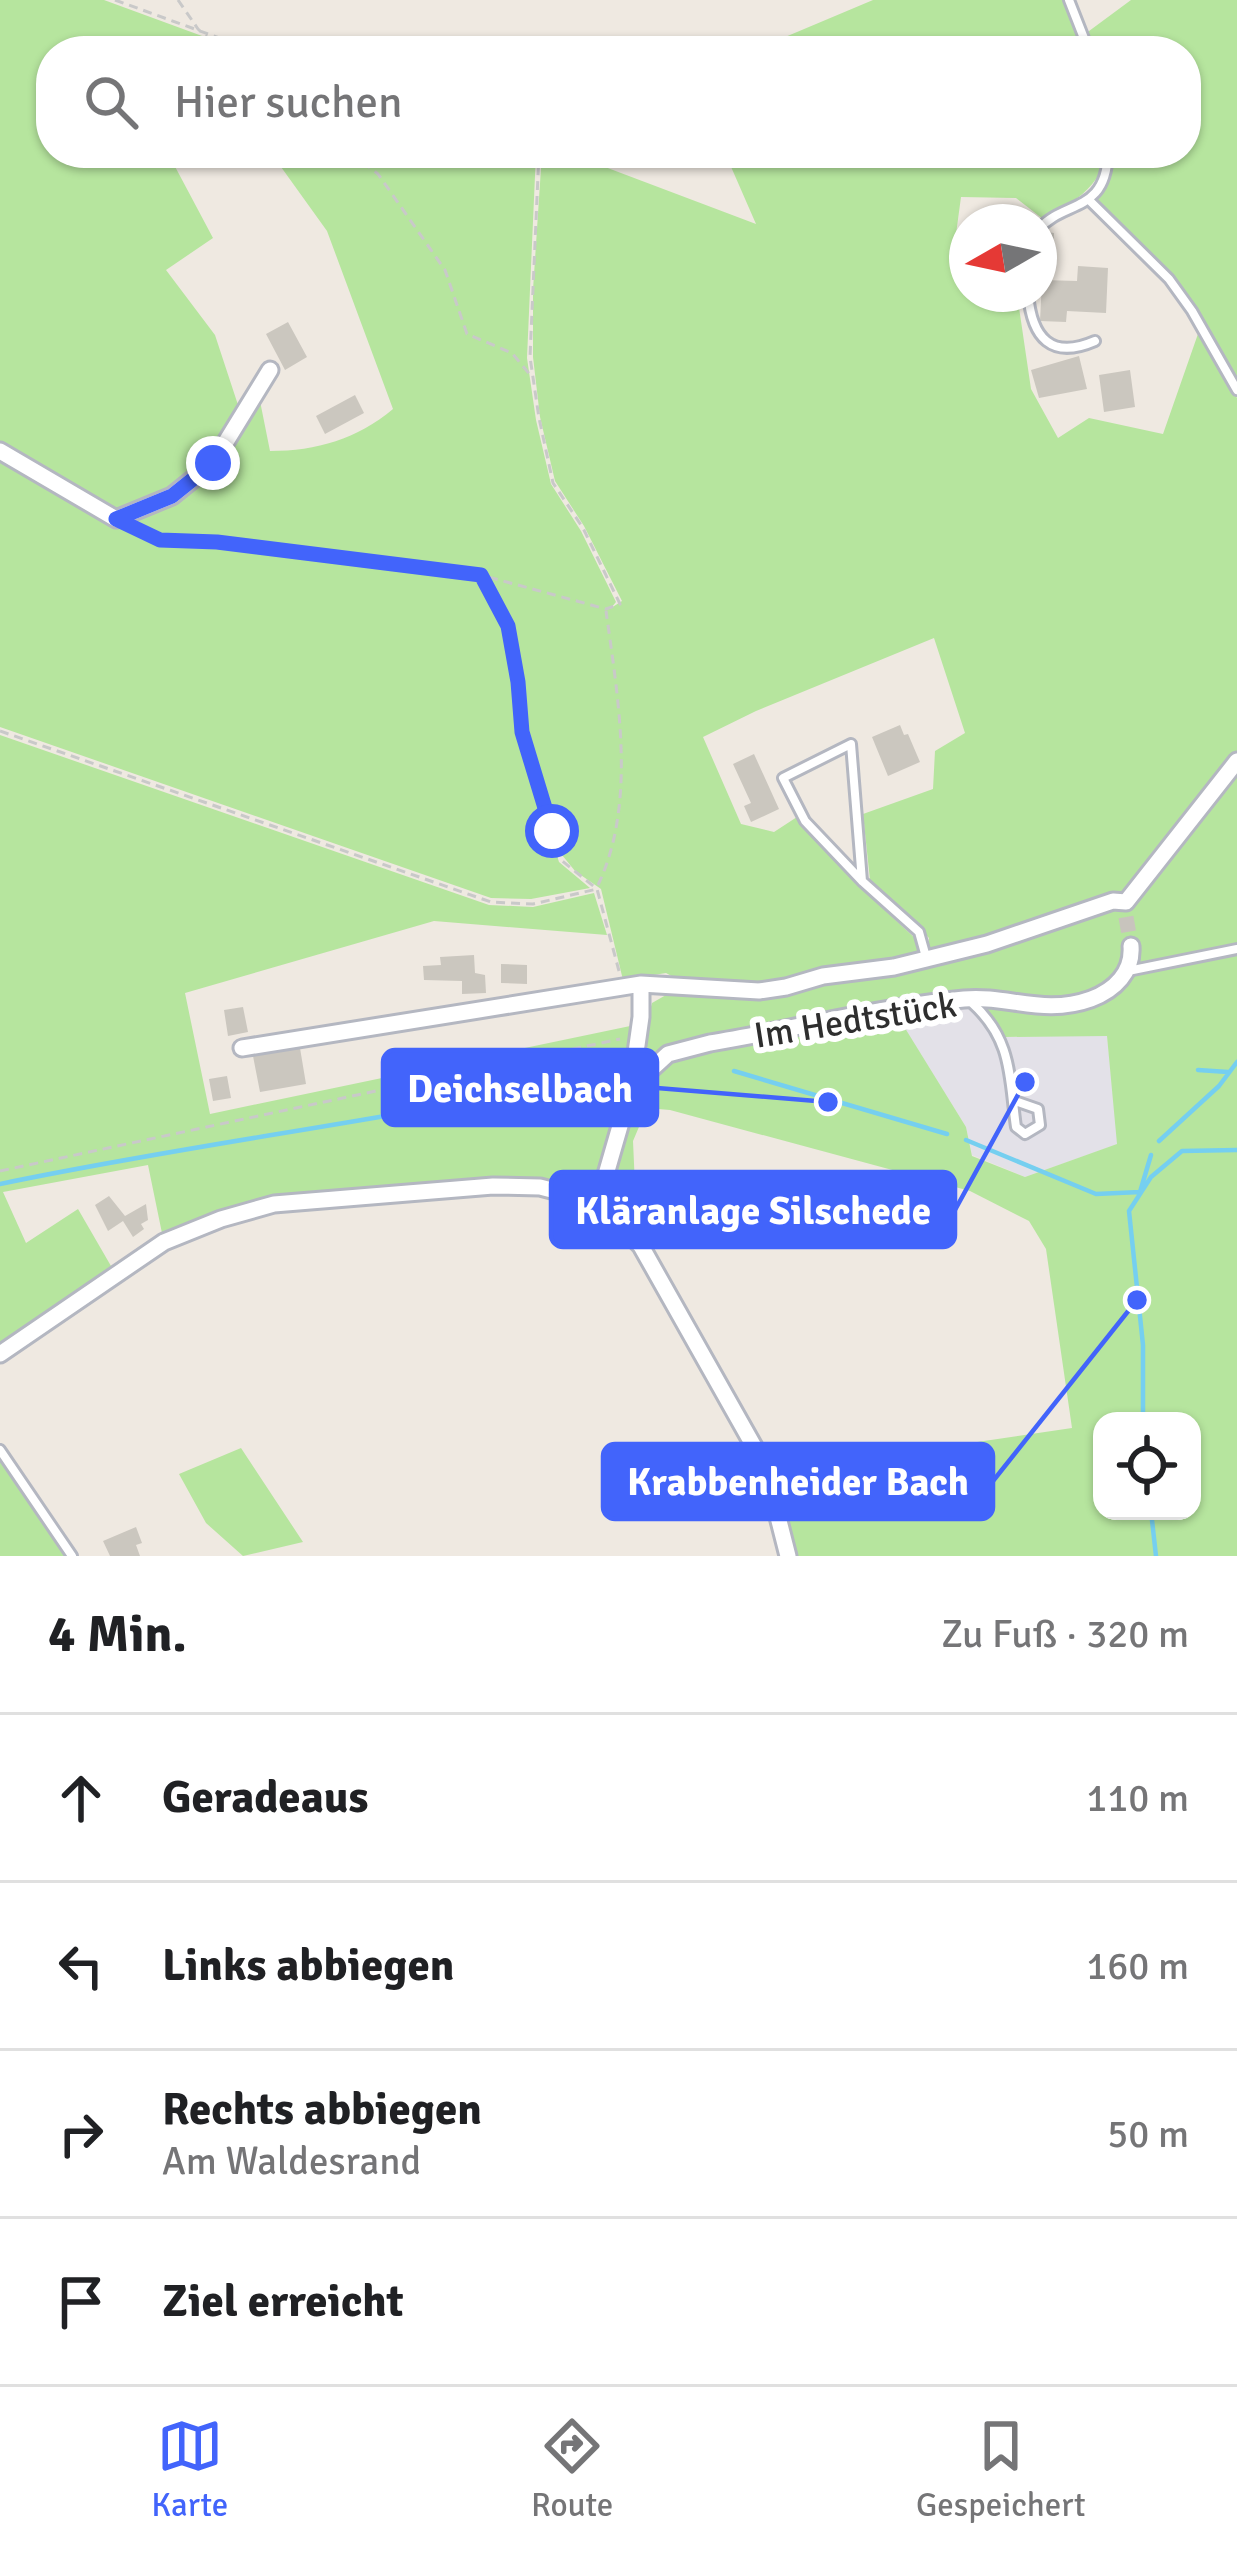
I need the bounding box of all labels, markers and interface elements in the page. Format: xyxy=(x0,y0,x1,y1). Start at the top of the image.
search box xyxy=(36,36,1201,168)
icon: search xyxy=(78,69,144,135)
text: Hier suchen xyxy=(174,75,403,130)
north arrow xyxy=(949,204,1057,312)
route end xyxy=(186,436,240,490)
route start xyxy=(525,804,579,858)
street label: Im Hedtstück xyxy=(751,982,960,1059)
callout: Deichselbach xyxy=(383,1050,657,1125)
text: Deichselbach xyxy=(407,1065,633,1113)
callout: Kläranlage Silschede xyxy=(551,1172,955,1247)
text: Kläranlage Silschede xyxy=(575,1187,931,1235)
map controls xyxy=(1093,1412,1201,1520)
button: locate xyxy=(1093,1412,1201,1520)
callout: Krabbenheider Bach xyxy=(603,1444,993,1519)
text: Krabbenheider Bach xyxy=(627,1458,969,1506)
text: 4 Min. xyxy=(48,1603,187,1666)
text: Zu Fuß · 320 m xyxy=(941,1610,1189,1658)
icon: ahead xyxy=(48,1765,114,1831)
text: Geradeaus xyxy=(162,1770,368,1825)
text: 110 m xyxy=(1086,1774,1189,1822)
icon: left xyxy=(48,1933,114,1999)
text: Links abbiegen xyxy=(162,1938,454,1993)
text: 160 m xyxy=(1086,1942,1189,1990)
text: Rechts abbiegen xyxy=(162,2082,482,2137)
icon: right xyxy=(48,2101,114,2167)
text: 50 m xyxy=(1107,2110,1189,2158)
text: Am Waldesrand xyxy=(162,2137,421,2185)
icon: arrive xyxy=(48,2269,114,2335)
text: Ziel erreicht xyxy=(162,2274,404,2329)
tab: Karte xyxy=(151,2413,228,2526)
tab: Route xyxy=(531,2413,613,2526)
tab: Gespeichert xyxy=(916,2413,1086,2526)

